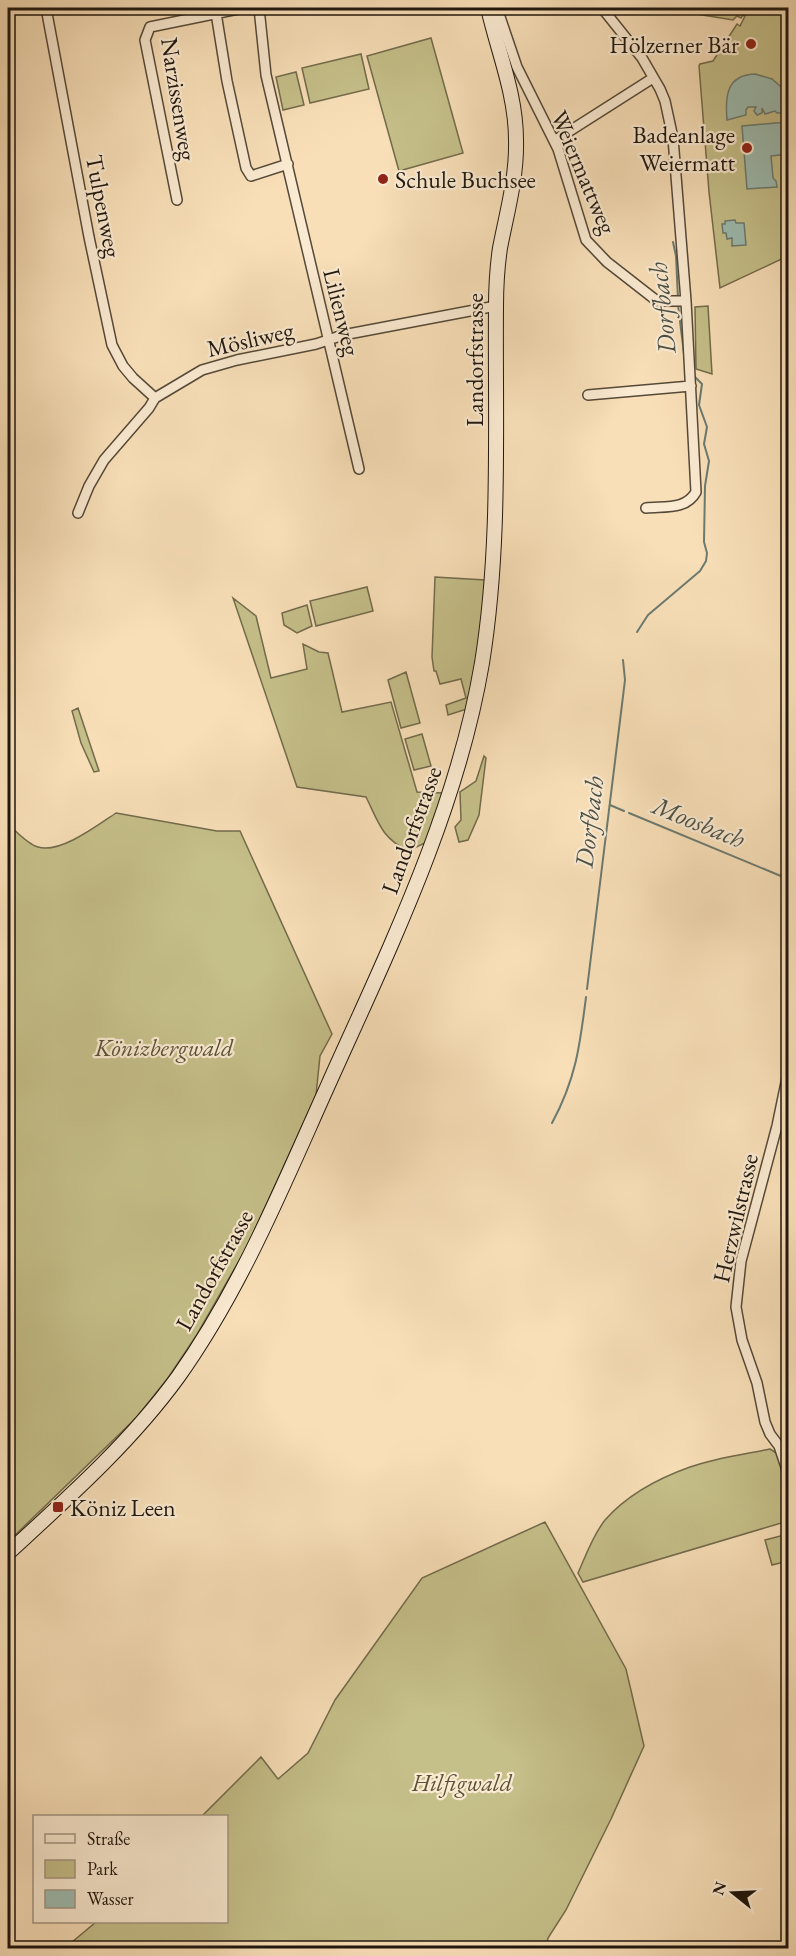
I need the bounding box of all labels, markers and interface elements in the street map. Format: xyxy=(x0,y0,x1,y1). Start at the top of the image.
place label: Hölzerner Bär xyxy=(609,29,739,60)
street label: Narzissenweg xyxy=(154,35,204,163)
marker: Hölzerner Bär xyxy=(744,37,758,51)
street label: Weiermattweg xyxy=(544,106,624,239)
place label: Badeanlage Weiermatt xyxy=(632,119,735,178)
marker: Badeanlage Weiermatt xyxy=(740,141,754,155)
street label: Tulpenweg xyxy=(79,152,129,261)
place label: Schule Buchsee xyxy=(395,164,536,195)
marker: Schule Buchsee xyxy=(376,172,390,186)
water label: Dorfbach xyxy=(640,260,684,357)
street label: Lilienweg xyxy=(316,265,368,359)
street label: Landorfstrasse xyxy=(459,293,490,427)
street label: Mösliweg xyxy=(204,314,297,364)
street label: Landorfstrasse xyxy=(374,762,448,898)
water label: Dorfbach xyxy=(566,774,612,871)
water label: Moosbach xyxy=(646,787,751,856)
park label: Könizbergwald xyxy=(94,1032,234,1063)
street label: Herzwilstrasse xyxy=(705,1150,765,1286)
street label: Landorfstrasse xyxy=(168,1204,260,1336)
place label: Köniz Leen xyxy=(70,1492,176,1523)
marker: Köniz Leen xyxy=(51,1500,65,1514)
park label: Hilfigwald xyxy=(411,1767,513,1798)
legend xyxy=(33,1815,228,1923)
text: Straße xyxy=(87,1827,130,1850)
text: Park xyxy=(87,1857,118,1880)
north arrow xyxy=(703,1863,763,1923)
text: N xyxy=(707,1879,731,1898)
text: Wasser xyxy=(87,1887,134,1910)

